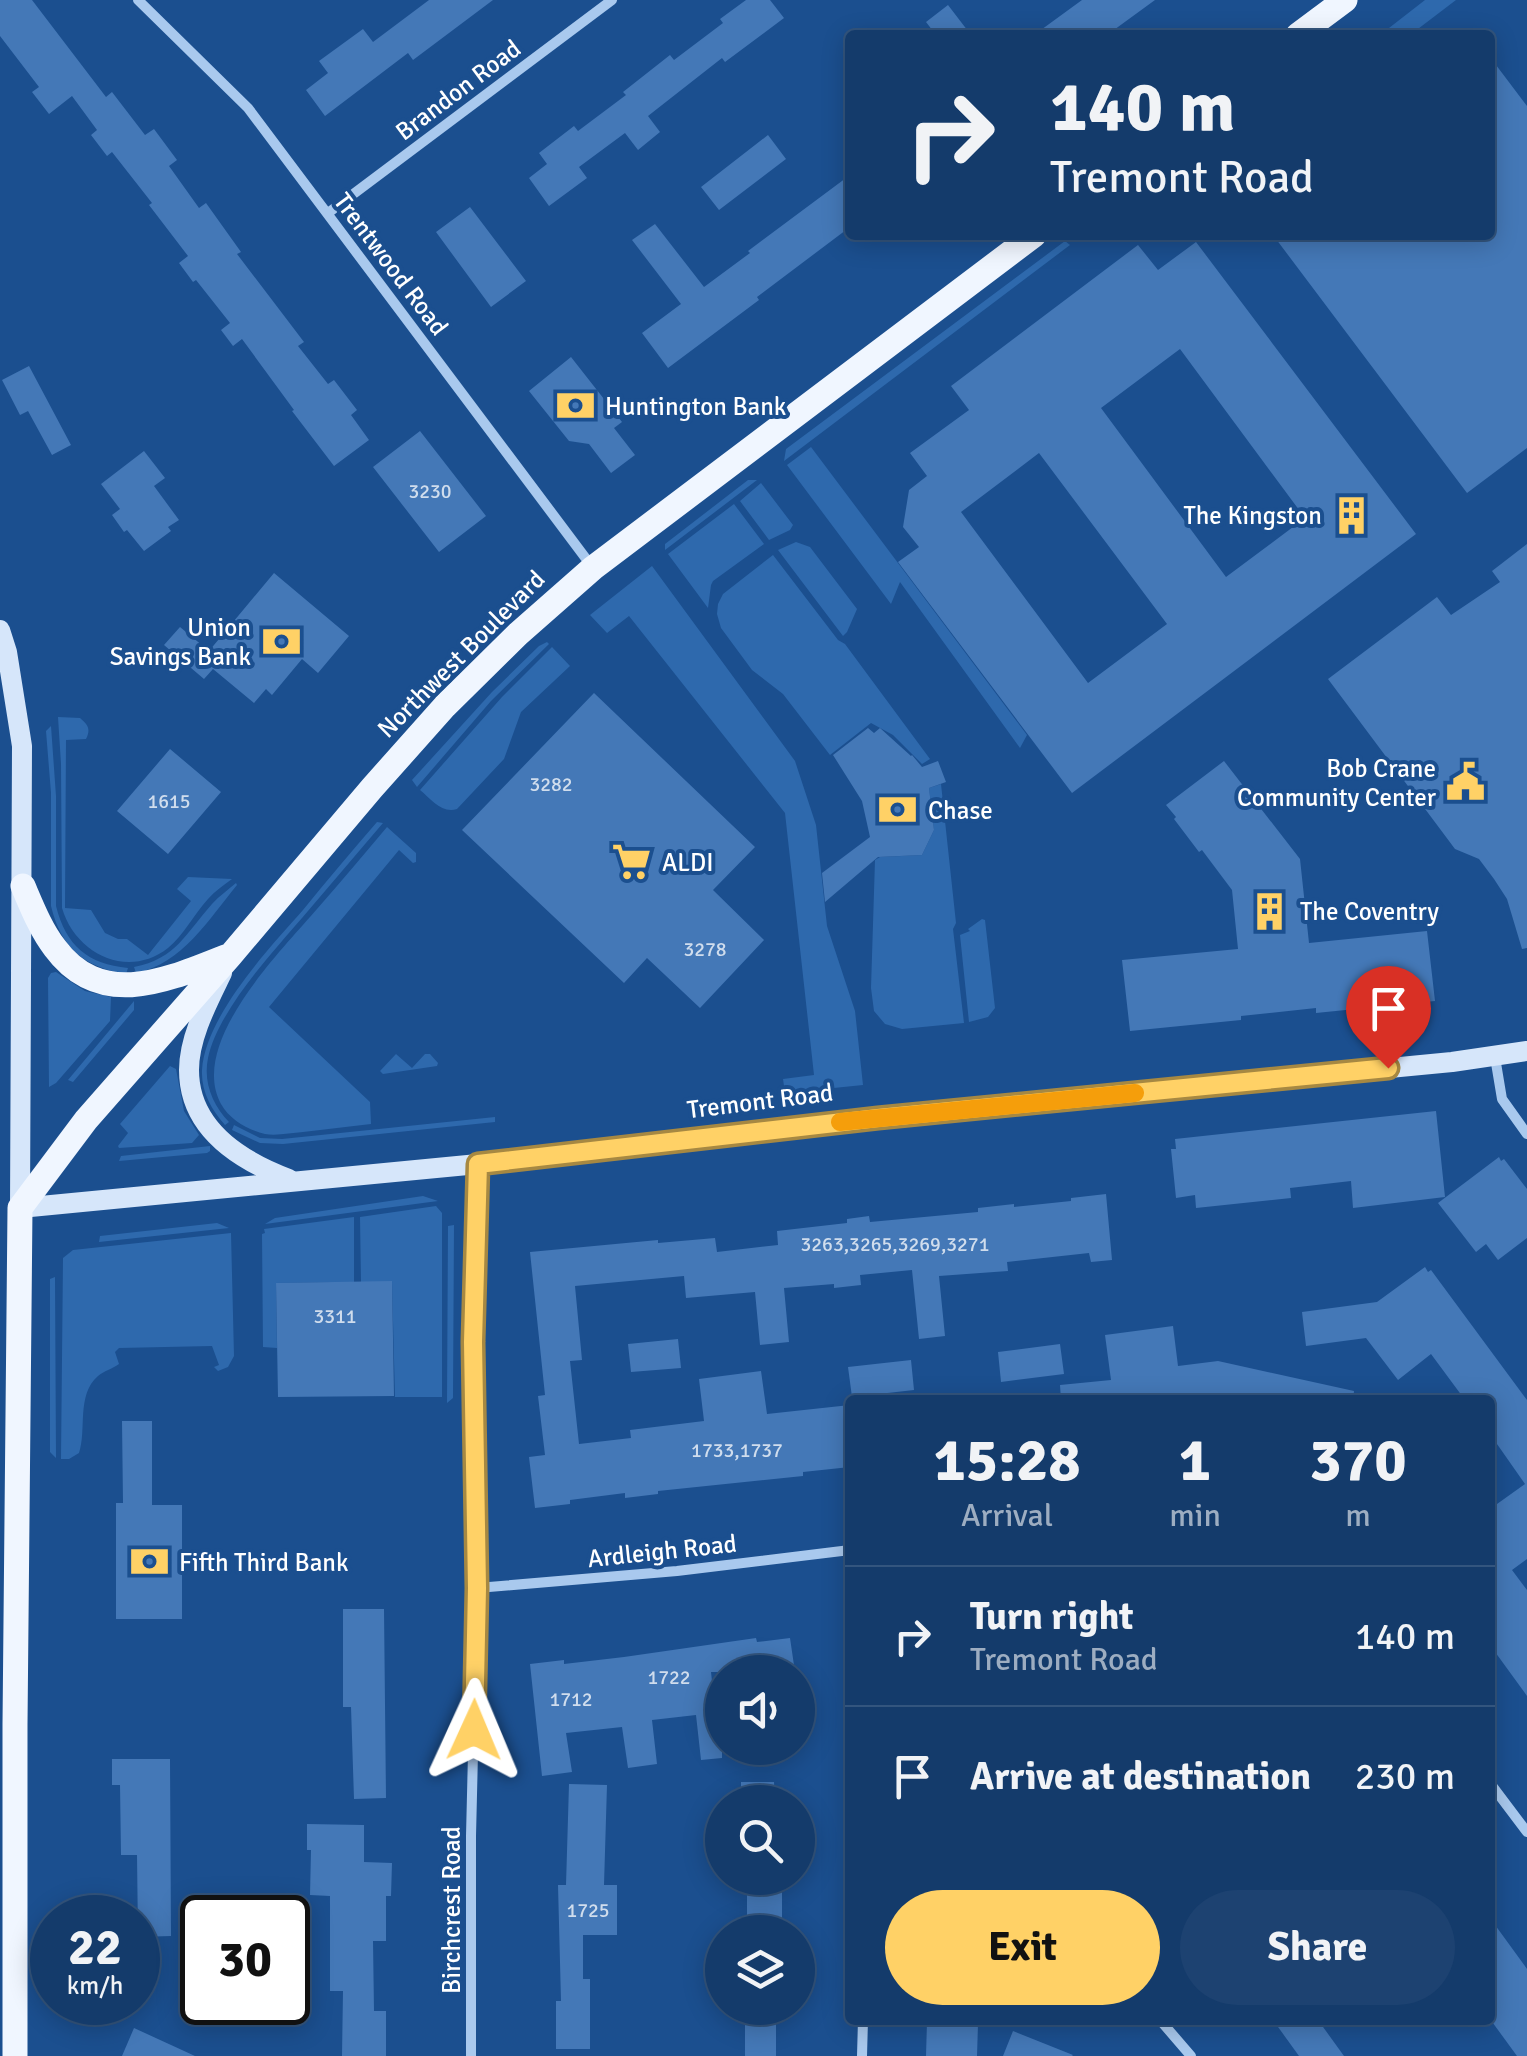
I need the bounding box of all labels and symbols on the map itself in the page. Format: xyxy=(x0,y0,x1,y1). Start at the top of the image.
street label: Brandon Road xyxy=(389,33,527,147)
street label: Trentwood Road xyxy=(327,186,455,342)
bank icon: Huntington Bank xyxy=(554,385,596,427)
place label: Huntington Bank xyxy=(605,391,787,422)
house number: 3230 xyxy=(408,479,452,504)
building icon: The Kingston xyxy=(1331,494,1373,536)
place label: The Kingston xyxy=(1183,500,1322,531)
street label: Northwest Boulevard xyxy=(371,564,551,744)
place label: Union Savings Bank xyxy=(110,612,251,672)
bank icon: Union Savings Bank xyxy=(260,620,302,662)
place label: Bob Crane Community Center xyxy=(1237,753,1437,813)
public building icon: Bob Crane Community Center xyxy=(1445,761,1487,803)
house number: 3282 xyxy=(529,772,573,797)
house number: 1615 xyxy=(147,789,191,814)
bank icon: Chase xyxy=(877,789,919,831)
place label: Chase xyxy=(928,795,993,826)
supermarket icon: ALDI xyxy=(611,841,653,883)
place label: ALDI xyxy=(662,847,714,878)
building icon: The Coventry xyxy=(1249,890,1291,932)
place label: The Coventry xyxy=(1300,896,1439,927)
house number: 3278 xyxy=(683,937,727,962)
pin xyxy=(1346,966,1431,1069)
street label: Tremont Road xyxy=(685,1077,835,1125)
house number: 3263,3265,3269,3271 xyxy=(801,1232,989,1257)
house number: 3311 xyxy=(313,1304,357,1329)
house number: 1733,1737 xyxy=(691,1438,783,1463)
street label: Ardleigh Road xyxy=(586,1528,738,1574)
bank icon: Fifth Third Bank xyxy=(128,1541,170,1583)
place label: Fifth Third Bank xyxy=(179,1547,349,1578)
house number: 1722 xyxy=(647,1665,691,1690)
position arrow xyxy=(422,1678,526,1782)
house number: 1712 xyxy=(549,1687,593,1712)
street label: Birchcrest Road xyxy=(436,1826,467,1994)
speed limit sign: 30 xyxy=(180,1895,310,2025)
house number: 1725 xyxy=(566,1898,610,1923)

